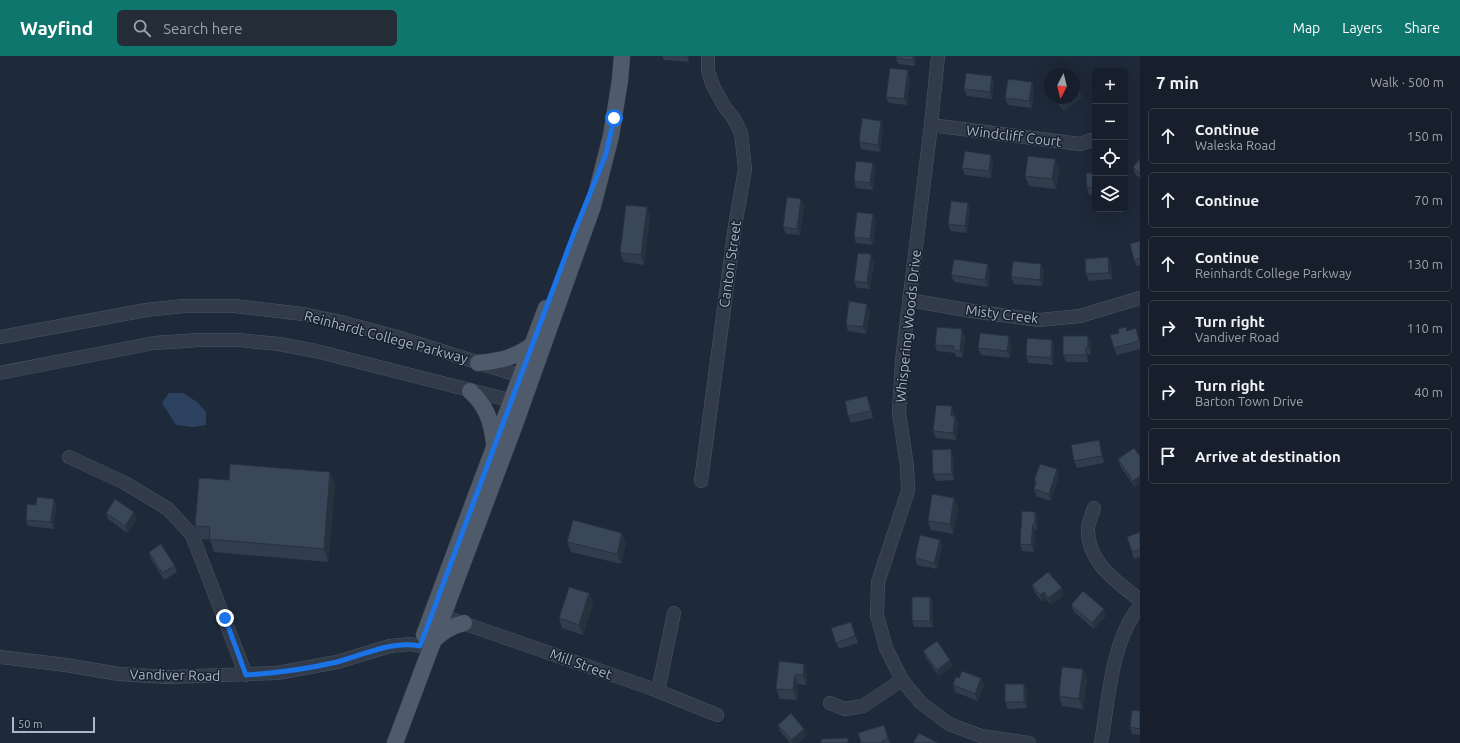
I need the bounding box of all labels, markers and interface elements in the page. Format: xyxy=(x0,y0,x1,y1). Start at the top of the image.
search box xyxy=(117,10,397,46)
text: Wayfind xyxy=(20,17,93,39)
icon: search xyxy=(131,17,153,39)
text: Search here xyxy=(163,20,242,37)
text: Map xyxy=(1293,20,1320,36)
text: Layers xyxy=(1342,20,1382,36)
text: Share xyxy=(1404,20,1440,36)
north arrow xyxy=(1044,68,1080,104)
map controls xyxy=(1092,68,1128,212)
button: + xyxy=(1092,68,1128,104)
text: 7 min xyxy=(1156,73,1199,92)
text: Walk · 500 m xyxy=(1370,75,1444,89)
button: − xyxy=(1092,104,1128,140)
route start xyxy=(605,109,623,127)
text: Continue xyxy=(1195,121,1259,138)
street label: Windcliff Court xyxy=(965,122,1063,150)
icon: ahead xyxy=(1157,125,1179,147)
text: 150 m xyxy=(1407,129,1443,143)
text: Waleska Road xyxy=(1195,138,1276,152)
button: locate xyxy=(1092,140,1128,176)
button: layers xyxy=(1092,176,1128,212)
icon: ahead xyxy=(1157,189,1179,211)
text: Continue xyxy=(1195,192,1259,209)
text: 70 m xyxy=(1414,193,1443,207)
street label: Canton Street xyxy=(716,219,744,309)
street label: Whispering Woods Drive xyxy=(892,249,924,403)
text: Continue xyxy=(1195,249,1259,266)
icon: ahead xyxy=(1157,253,1179,275)
text: 130 m xyxy=(1407,257,1443,271)
text: Reinhardt College Parkway xyxy=(1195,266,1352,280)
street label: Misty Creek xyxy=(965,302,1039,326)
street label: Reinhardt College Parkway xyxy=(302,307,470,367)
text: Turn right xyxy=(1195,313,1265,330)
icon: right xyxy=(1157,317,1179,339)
text: 110 m xyxy=(1407,321,1443,335)
text: Vandiver Road xyxy=(1195,330,1279,344)
text: Turn right xyxy=(1195,377,1265,394)
icon: right xyxy=(1157,381,1179,403)
text: 40 m xyxy=(1414,385,1443,399)
text: Barton Town Drive xyxy=(1195,394,1303,408)
icon: arrive xyxy=(1157,445,1179,467)
text: Arrive at destination xyxy=(1195,448,1341,465)
route end xyxy=(216,609,234,627)
street label: Mill Street xyxy=(548,645,615,683)
street label: Vandiver Road xyxy=(130,666,220,684)
scale bar xyxy=(12,715,95,734)
text: 50 m xyxy=(18,718,42,730)

